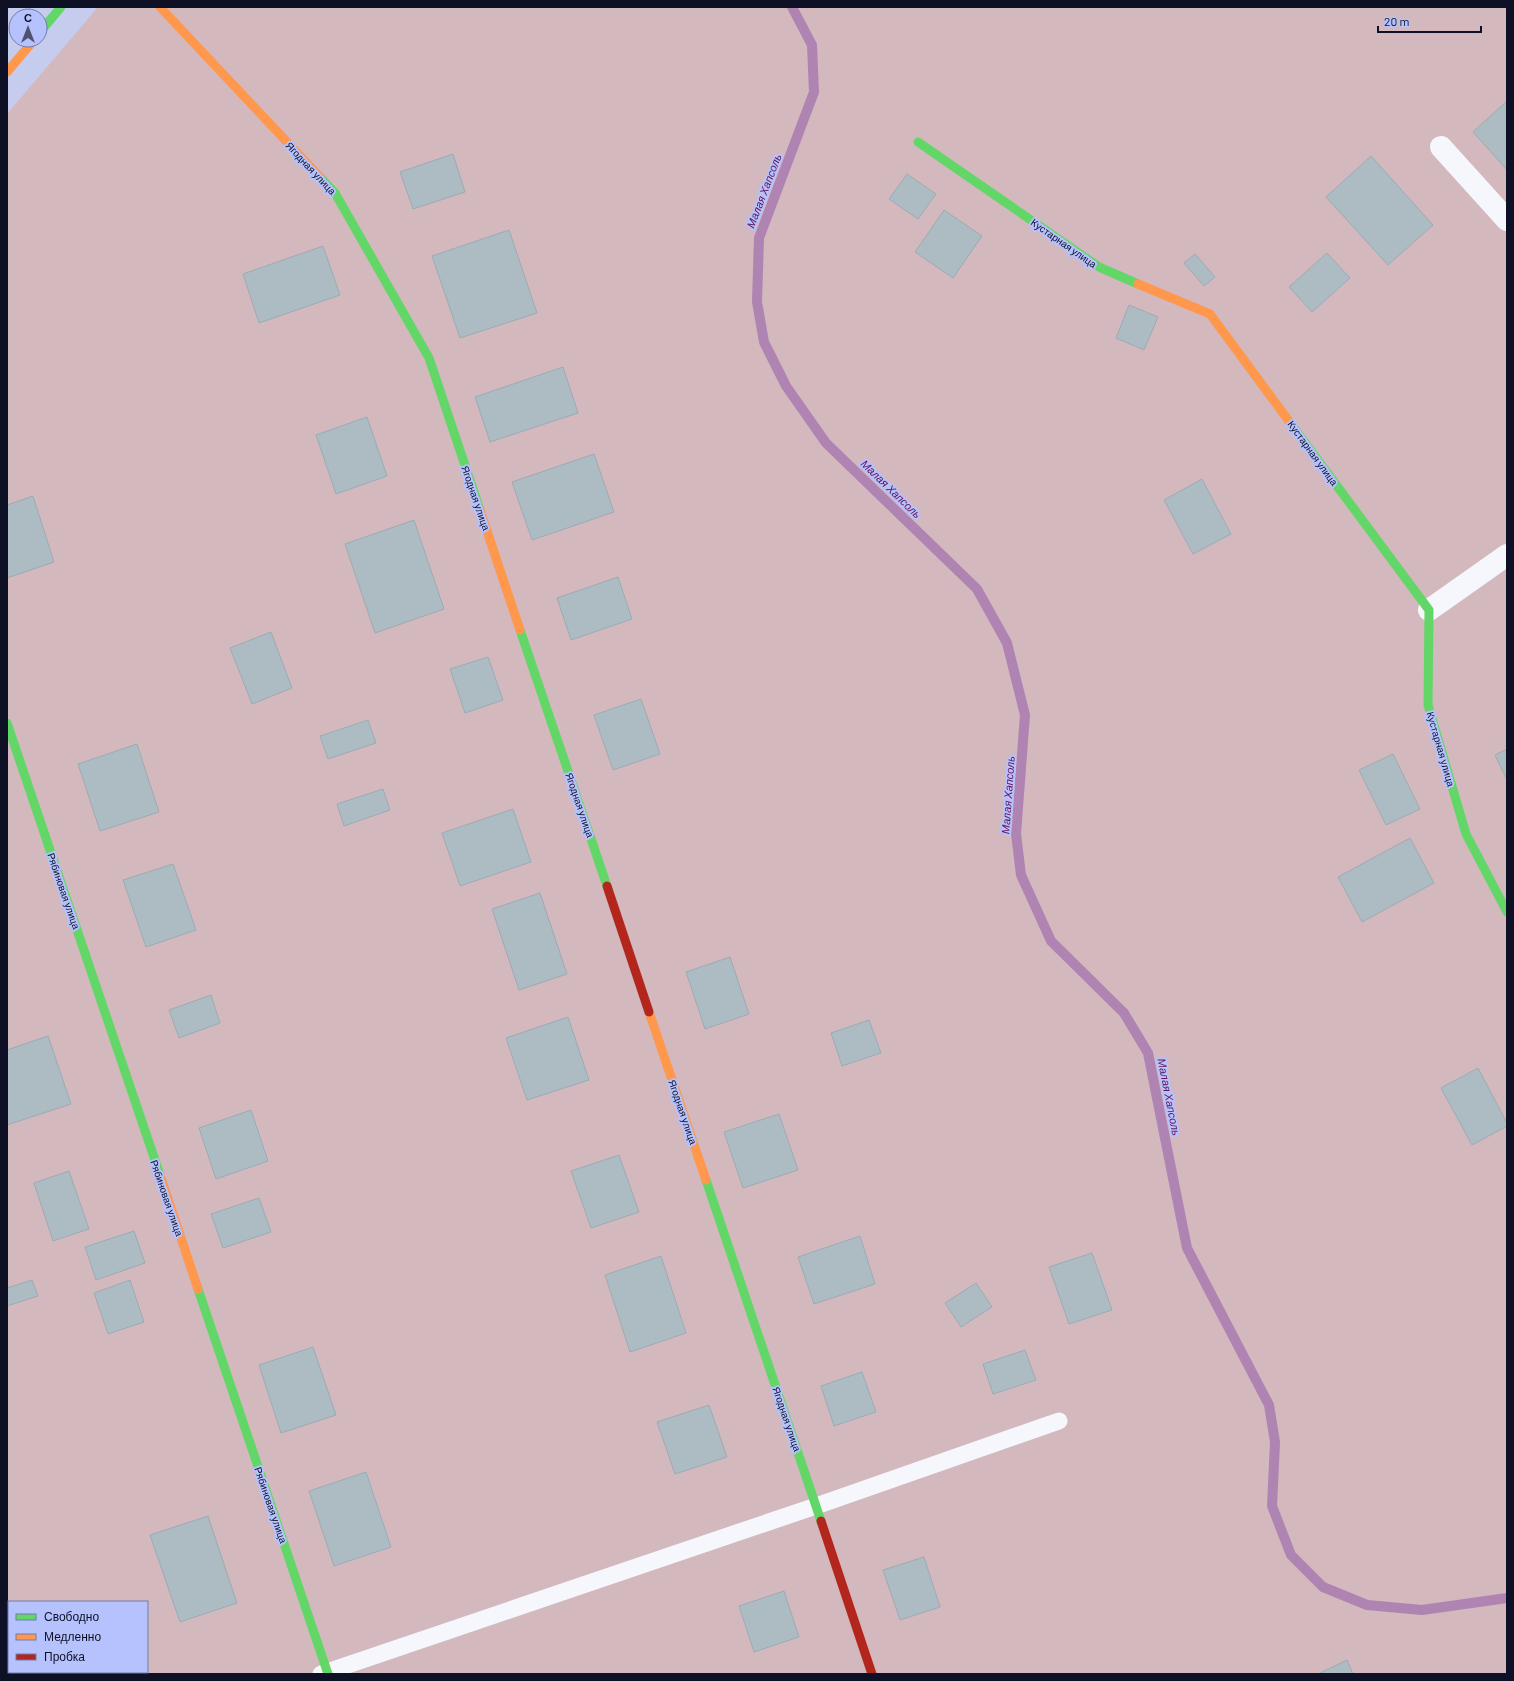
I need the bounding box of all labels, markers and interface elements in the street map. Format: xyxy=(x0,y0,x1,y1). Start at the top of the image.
north arrow xyxy=(8,8,48,48)
scale bar xyxy=(1378,8,1481,34)
text: С xyxy=(24,11,32,24)
text: 20 m xyxy=(1384,14,1410,28)
street label: Ягодная улица xyxy=(283,139,339,197)
water label: Малая Хапсоль xyxy=(743,152,784,230)
street label: Кустарная улица xyxy=(1029,216,1099,270)
street label: Кустарная улица xyxy=(1285,418,1341,488)
water label: Малая Хапсоль xyxy=(859,457,924,521)
street label: Ягодная улица xyxy=(459,464,493,532)
street label: Кустарная улица xyxy=(1425,710,1458,788)
water label: Малая Хапсоль xyxy=(998,755,1017,835)
street label: Ягодная улица xyxy=(563,771,597,839)
street label: Рябиновая улица xyxy=(45,851,83,931)
water label: Малая Хапсоль xyxy=(1156,1057,1183,1137)
street label: Ягодная улица xyxy=(666,1078,700,1146)
street label: Рябиновая улица xyxy=(148,1158,186,1238)
street label: Ягодная улица xyxy=(770,1385,804,1453)
street label: Рябиновая улица xyxy=(252,1465,290,1545)
legend xyxy=(8,1601,148,1673)
text: Свободно xyxy=(44,1609,99,1624)
text: Медленно xyxy=(44,1629,101,1644)
text: Пробка xyxy=(44,1649,85,1664)

